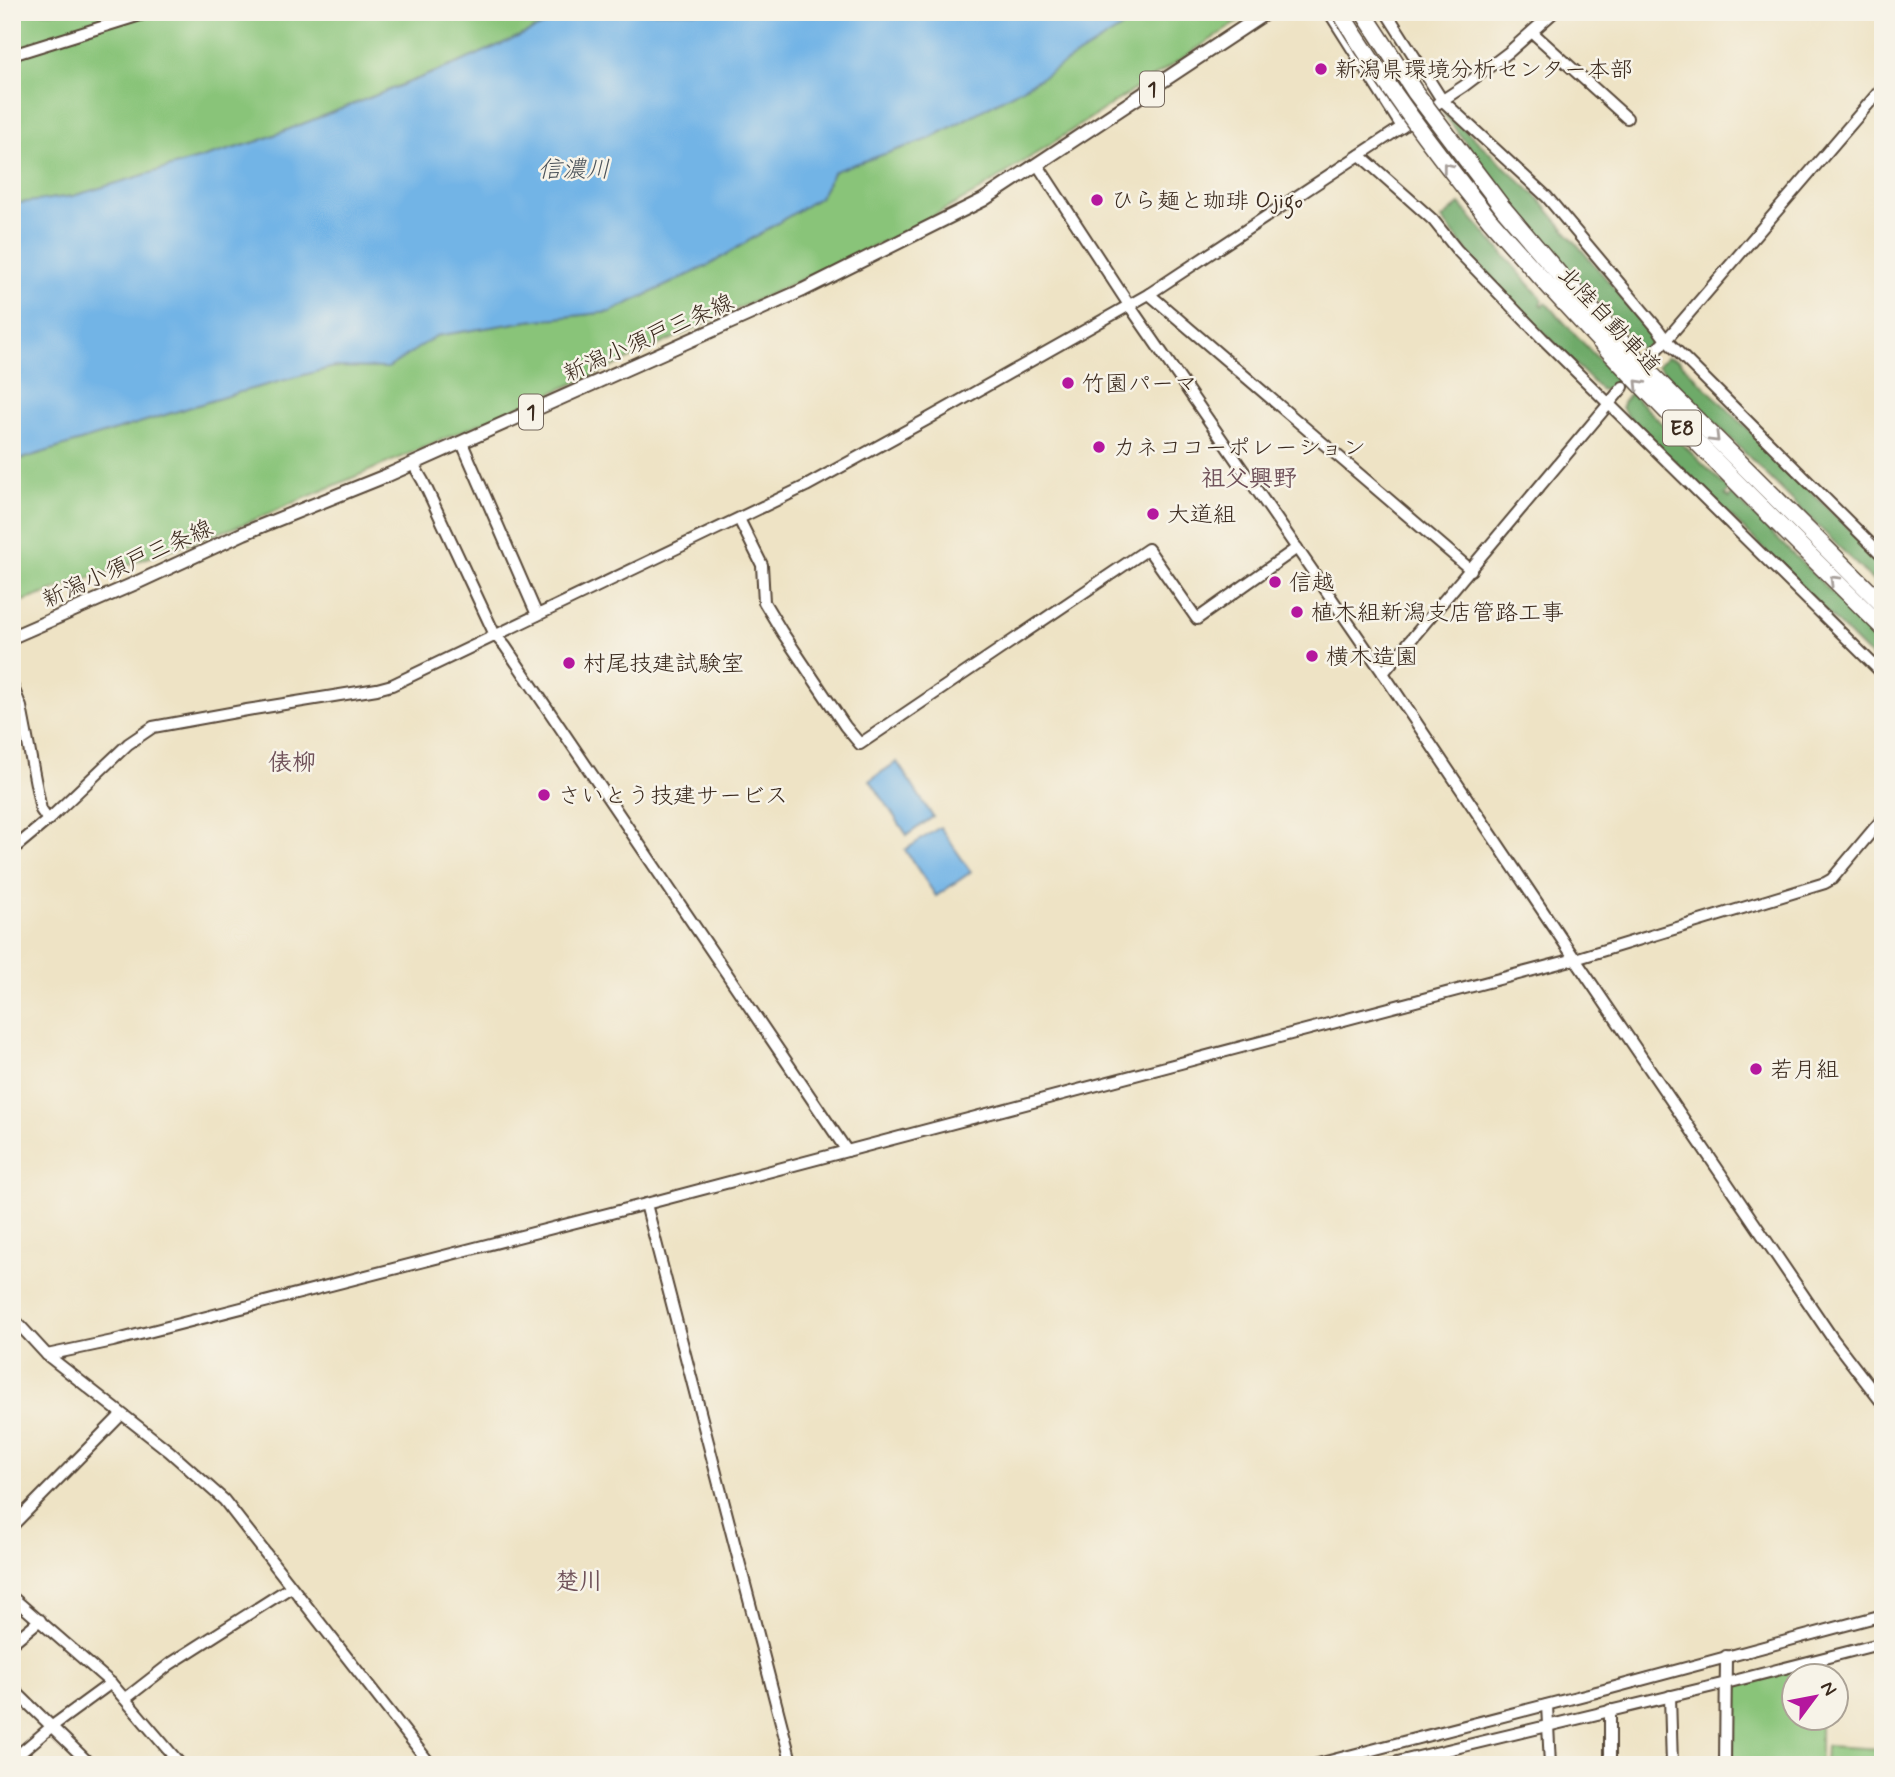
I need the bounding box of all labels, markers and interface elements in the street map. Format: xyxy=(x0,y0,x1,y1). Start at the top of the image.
place label: 新潟県環境分析センター本部 xyxy=(1335,56,1633,86)
marker: 新潟県環境分析センター本部 xyxy=(1313,61,1329,77)
road number: 1 xyxy=(1140,72,1164,106)
water label: 信濃川 xyxy=(538,155,610,186)
one-way arrow xyxy=(1443,162,1455,175)
place label: ひら麺と珈琲 Ojigo xyxy=(1111,187,1303,219)
marker: ひら麺と珈琲 Ojigo xyxy=(1089,192,1105,208)
street label: 北陸自動車道 xyxy=(1551,261,1667,382)
street label: 新潟小須戸三条線 xyxy=(559,288,739,390)
place label: 竹園パーマ xyxy=(1082,370,1197,400)
marker: 竹園パーマ xyxy=(1060,375,1076,391)
one-way arrow xyxy=(1635,379,1648,392)
road number: 1 xyxy=(519,394,543,430)
road number: E8 xyxy=(1663,410,1701,446)
one-way arrow xyxy=(1707,430,1720,443)
place label: カネココーポレーション xyxy=(1113,434,1366,464)
marker: カネココーポレーション xyxy=(1091,439,1107,455)
district label: 祖父興野 xyxy=(1201,464,1297,495)
place label: 大道組 xyxy=(1167,501,1236,531)
marker: 大道組 xyxy=(1145,506,1161,522)
street label: 新潟小須戸三条線 xyxy=(38,514,218,616)
place label: 信越 xyxy=(1289,569,1335,599)
marker: 信越 xyxy=(1267,574,1283,590)
one-way arrow xyxy=(1830,575,1843,588)
place label: 植木組新潟支店管路工事 xyxy=(1311,599,1564,629)
marker: 植木組新潟支店管路工事 xyxy=(1289,604,1305,620)
place label: 横木造園 xyxy=(1326,643,1418,673)
marker: 横木造園 xyxy=(1304,648,1320,664)
place label: 村尾技建試験室 xyxy=(583,650,744,680)
marker: 村尾技建試験室 xyxy=(561,655,577,671)
district label: 俵柳 xyxy=(268,748,316,779)
place label: さいとう技建サービス xyxy=(558,782,788,812)
marker: さいとう技建サービス xyxy=(536,787,552,803)
place label: 若月組 xyxy=(1770,1056,1839,1086)
marker: 若月組 xyxy=(1748,1061,1764,1077)
district label: 楚川 xyxy=(555,1567,603,1598)
north arrow xyxy=(1780,1662,1850,1732)
text: N xyxy=(1814,1677,1842,1701)

